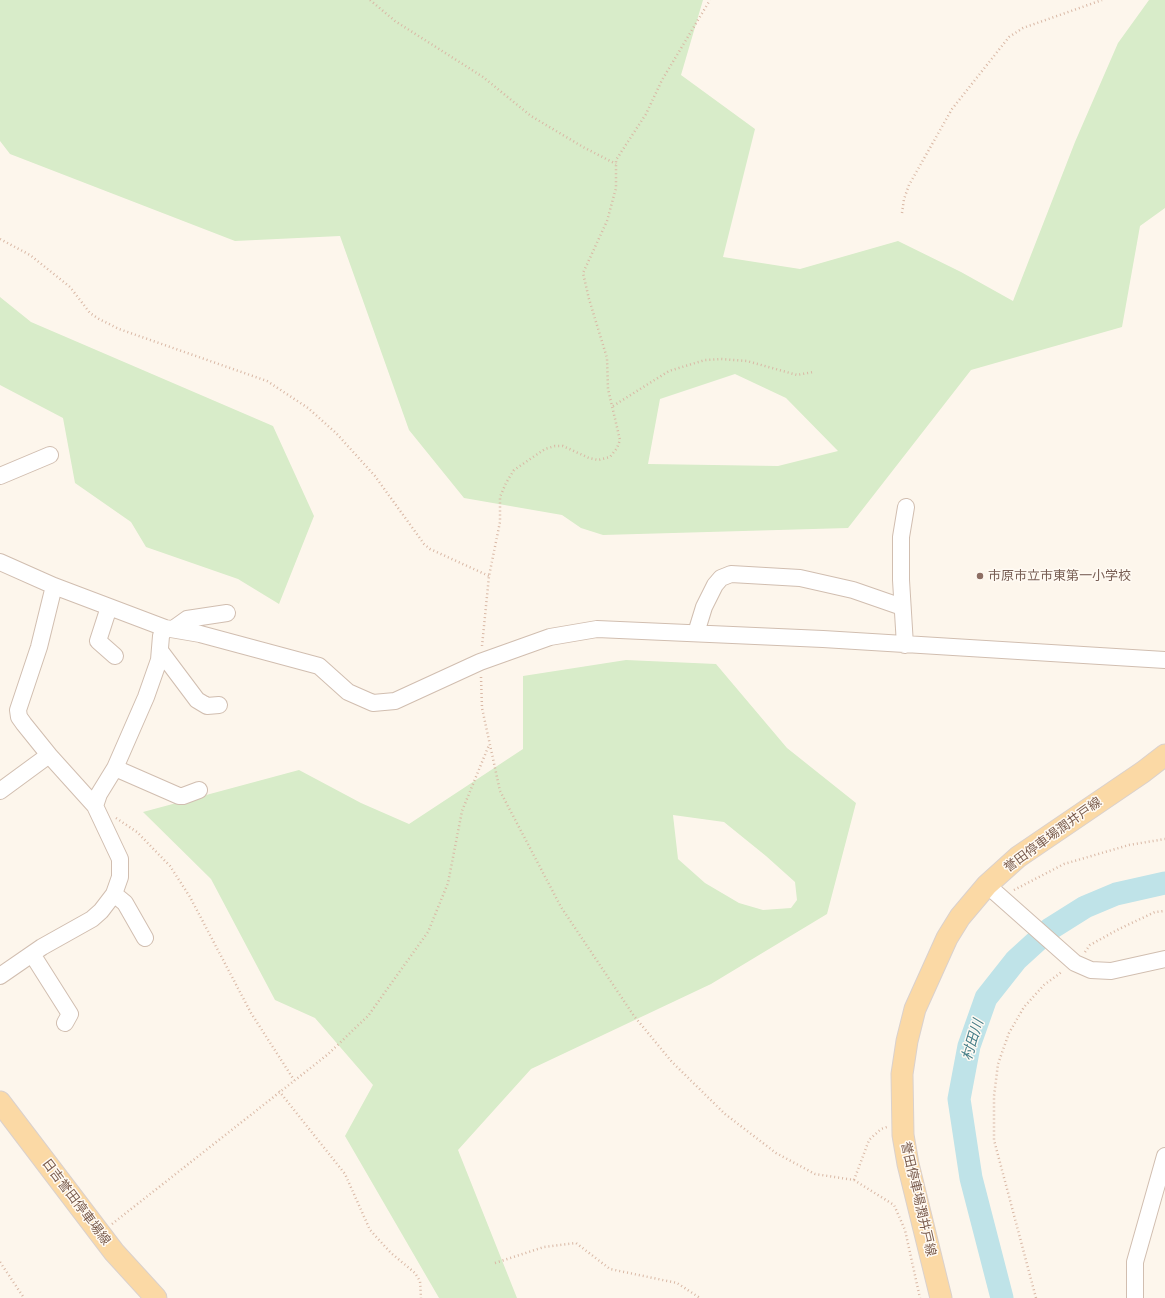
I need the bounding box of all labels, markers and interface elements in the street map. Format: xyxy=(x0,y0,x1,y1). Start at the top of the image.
place label: 市原市立市東第一小学校 xyxy=(988,568,1131,584)
marker: 市原市立市東第一小学校 xyxy=(975,571,985,581)
street label: 誉田停車場潤井戸線 xyxy=(1001,794,1105,876)
water label: 村田川 xyxy=(959,1017,987,1063)
street label: 誉田停車場潤井戸線 xyxy=(897,1140,939,1258)
street label: 日吉誉田停車場線 xyxy=(38,1156,114,1248)

